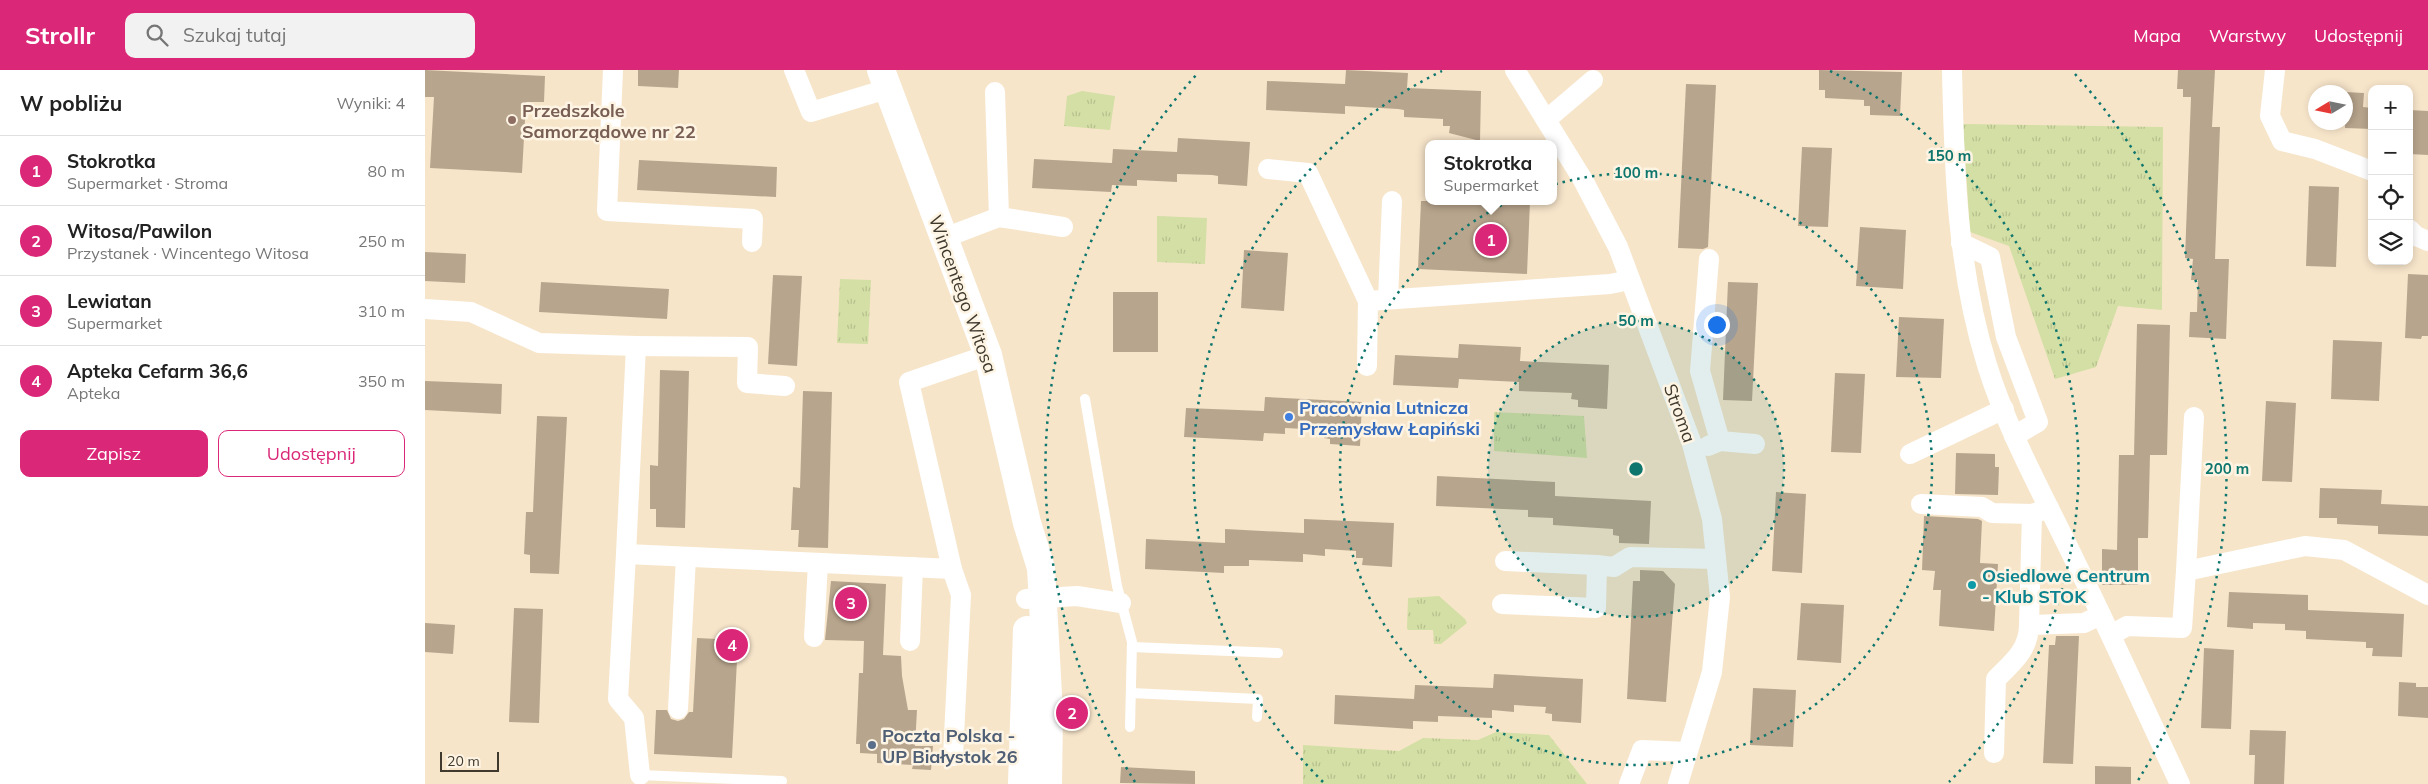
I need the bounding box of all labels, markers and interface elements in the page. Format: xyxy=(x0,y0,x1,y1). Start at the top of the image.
search box xyxy=(125,13,475,58)
text: Strollr xyxy=(25,20,95,50)
icon: search xyxy=(143,21,171,49)
text: Szukaj tutaj xyxy=(183,23,286,47)
text: Mapa xyxy=(2133,24,2181,47)
text: Warstwy xyxy=(2209,24,2286,47)
text: Udostępnij xyxy=(2314,24,2403,47)
north arrow xyxy=(2308,85,2353,130)
map controls xyxy=(2368,85,2413,265)
button: + xyxy=(2368,85,2413,130)
text: W pobliżu xyxy=(20,90,122,116)
text: Wyniki: 4 xyxy=(336,93,405,113)
place label: Przedszkole Samorządowe nr 22 xyxy=(522,99,696,143)
marker: Przedszkole Samorządowe nr 22 xyxy=(506,114,518,126)
button: − xyxy=(2368,130,2413,175)
popup xyxy=(1425,140,1557,205)
text: 150 m xyxy=(1927,146,1971,165)
text: Stokrotka xyxy=(67,149,156,173)
text: Stokrotka xyxy=(1443,151,1532,175)
text: 1 xyxy=(31,161,41,181)
text: 80 m xyxy=(368,161,405,181)
text: 100 m xyxy=(1614,163,1658,182)
text: Supermarket · Stroma xyxy=(67,173,228,193)
text: Supermarket xyxy=(1443,175,1539,195)
button: locate xyxy=(2368,175,2413,220)
street label: Wincentego Witosa xyxy=(924,212,1002,376)
text: Witosa/Pawilon xyxy=(67,219,212,243)
button: layers xyxy=(2368,220,2413,265)
pin: 1 xyxy=(1475,221,1507,259)
text: 2 xyxy=(31,231,41,251)
text: 250 m xyxy=(358,231,405,251)
text: Przystanek · Wincentego Witosa xyxy=(67,243,309,263)
text: Lewiatan xyxy=(67,289,152,313)
text: 3 xyxy=(31,301,41,321)
text: 310 m xyxy=(358,301,405,321)
text: 50 m xyxy=(1618,311,1654,330)
your location xyxy=(1704,312,1730,338)
text: Supermarket xyxy=(67,313,162,333)
text: Apteka Cefarm 36,6 xyxy=(67,359,248,383)
text: 4 xyxy=(31,371,41,391)
text: 350 m xyxy=(358,371,405,391)
street label: Stroma xyxy=(1659,381,1701,445)
text: Apteka xyxy=(67,383,120,403)
place label: Pracownia Lutnicza Przemysław Łapiński xyxy=(1299,396,1480,440)
marker: Pracownia Lutnicza Przemysław Łapiński xyxy=(1283,411,1295,423)
button: Zapisz xyxy=(20,430,208,477)
button: Udostępnij xyxy=(218,430,405,477)
text: 200 m xyxy=(2205,459,2249,478)
centre of rings xyxy=(1627,460,1645,478)
place label: Osiedlowe Centrum - Klub STOK xyxy=(1982,564,2150,608)
marker: Osiedlowe Centrum - Klub STOK xyxy=(1966,579,1978,591)
pin: 3 xyxy=(835,584,867,622)
pin: 4 xyxy=(716,626,748,664)
pin: 2 xyxy=(1056,694,1088,732)
place label: Poczta Polska - UP Białystok 26 xyxy=(882,724,1018,768)
marker: Poczta Polska - UP Białystok 26 xyxy=(866,739,878,751)
scale bar xyxy=(440,749,499,772)
text: 20 m xyxy=(447,752,480,770)

